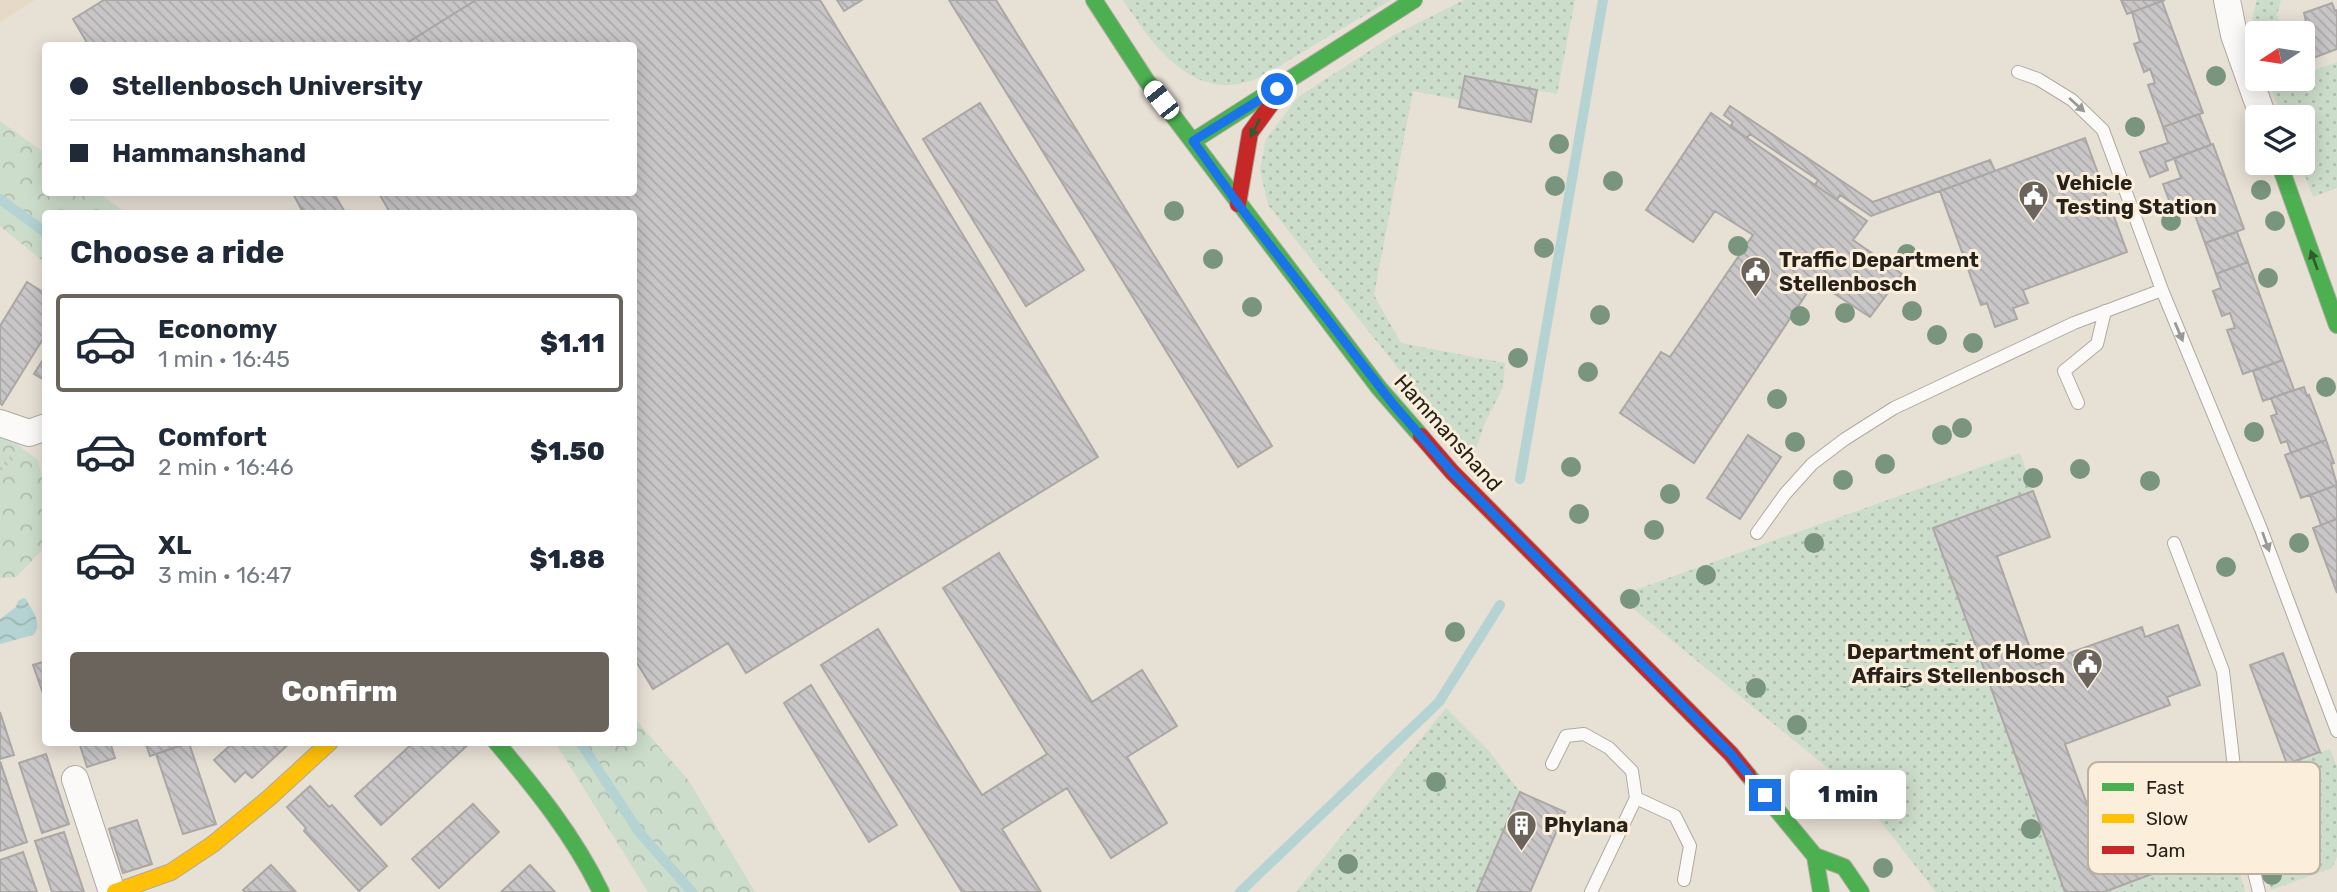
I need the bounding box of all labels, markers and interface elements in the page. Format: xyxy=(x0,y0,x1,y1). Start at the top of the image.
north arrow xyxy=(2245,21,2315,91)
map controls xyxy=(2245,21,2315,175)
text: Stellenbosch University xyxy=(112,71,423,102)
route start xyxy=(1261,73,1293,105)
car xyxy=(1140,77,1183,123)
one-way arrow xyxy=(2068,97,2086,113)
button: layers xyxy=(2245,105,2315,175)
one-way arrow xyxy=(1249,118,1261,137)
text: Hammanshand xyxy=(112,138,306,169)
place label: Vehicle Testing Station xyxy=(2056,170,2217,219)
public building icon: Vehicle Testing Station xyxy=(2016,178,2050,222)
text: Choose a ride xyxy=(70,233,284,271)
place label: Traffic Department Stellenbosch xyxy=(1779,247,1979,296)
one-way arrow xyxy=(2308,250,2319,271)
public building icon: Traffic Department Stellenbosch xyxy=(1739,255,1773,299)
icon: car xyxy=(74,312,137,375)
text: Economy xyxy=(158,314,277,345)
one-way arrow xyxy=(2174,321,2185,342)
text: $1.11 xyxy=(540,328,605,359)
text: 1 min · 16:45 xyxy=(158,345,290,373)
street label: Hammanshand xyxy=(1389,369,1507,496)
icon: car xyxy=(74,420,137,483)
text: Comfort xyxy=(158,422,267,453)
text: $1.50 xyxy=(530,436,605,467)
text: 2 min · 16:46 xyxy=(158,453,294,481)
icon: car xyxy=(74,528,137,591)
text: XL xyxy=(158,530,191,561)
one-way arrow xyxy=(2261,531,2272,552)
text: $1.88 xyxy=(530,544,605,575)
text: 3 min · 16:47 xyxy=(158,561,292,589)
place label: Department of Home Affairs Stellenbosch xyxy=(1847,639,2065,688)
public building icon: Department of Home Affairs Stellenbosch xyxy=(2071,647,2105,691)
button: Confirm xyxy=(70,652,609,732)
legend xyxy=(2088,762,2320,874)
callout: 1 min xyxy=(1790,770,1905,820)
text: Fast xyxy=(2146,776,2185,799)
route end xyxy=(1749,779,1781,811)
text: 1 min xyxy=(1818,780,1878,808)
text: Slow xyxy=(2146,807,2188,830)
building icon: Phylana xyxy=(1504,808,1538,852)
place label: Phylana xyxy=(1544,812,1628,837)
text: Jam xyxy=(2146,839,2185,862)

